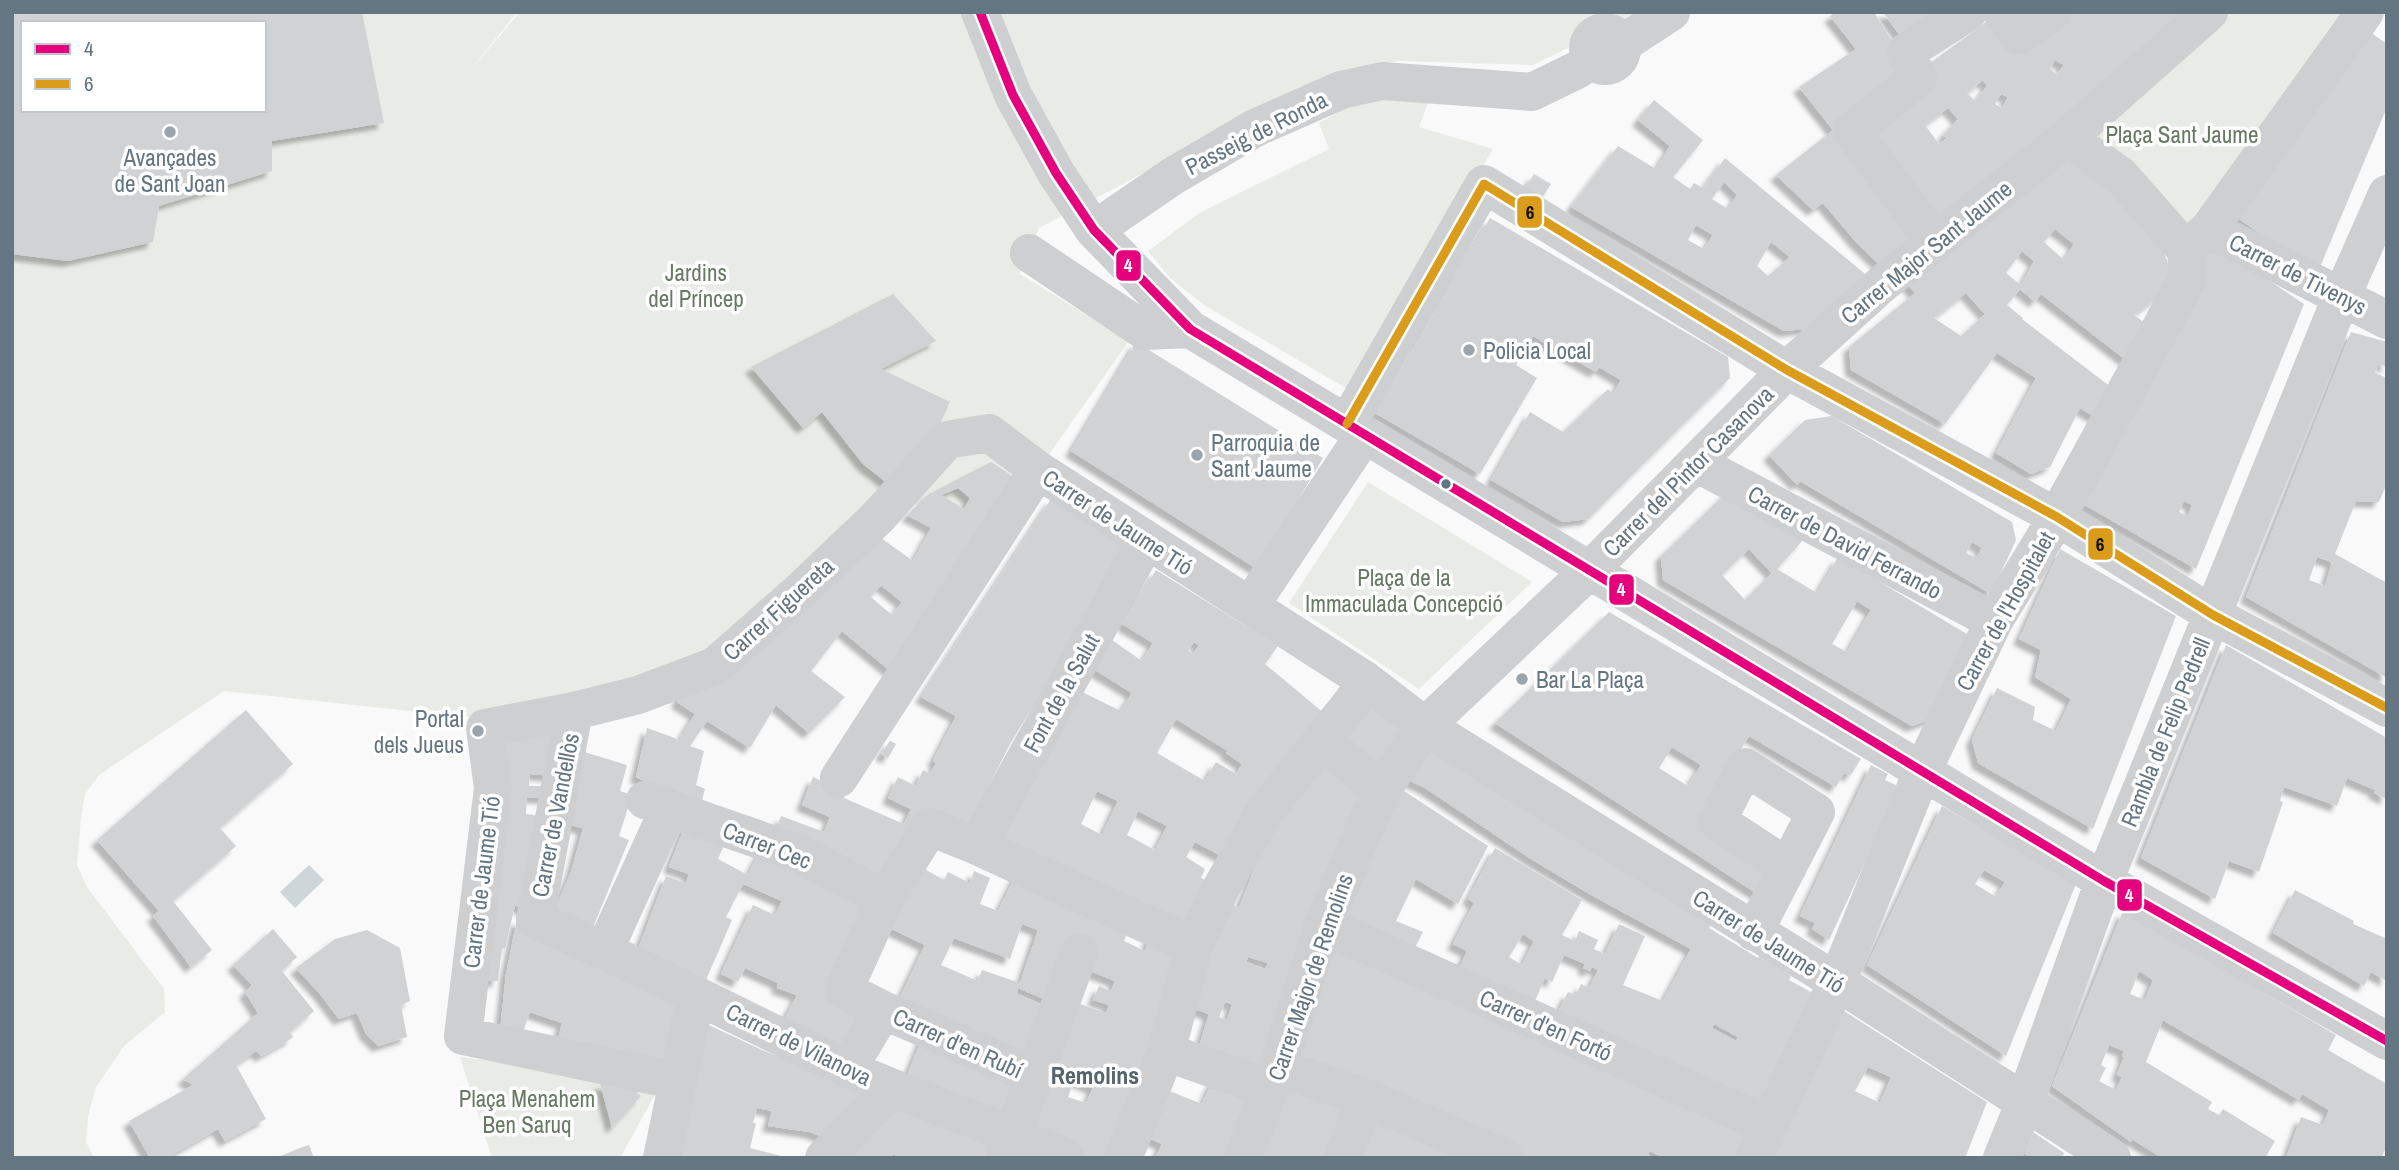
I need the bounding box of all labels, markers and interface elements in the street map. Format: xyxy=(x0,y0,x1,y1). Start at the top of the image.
legend xyxy=(21,21,266,112)
text: 4 xyxy=(84,34,94,63)
text: 6 xyxy=(84,69,94,98)
street label: Passeig de Ronda xyxy=(1180,84,1333,182)
park label: Plaça Sant Jaume xyxy=(2105,119,2259,150)
marker: Avançades de Sant Joan xyxy=(162,124,178,140)
place label: Avançades de Sant Joan xyxy=(114,142,226,199)
street label: Carrer Major Sant Jaume xyxy=(1834,173,2018,331)
line badge: 6 xyxy=(1516,195,1543,229)
text: 6 xyxy=(1526,199,1535,225)
street label: Carrer de Tivenys xyxy=(2224,226,2372,322)
line badge: 4 xyxy=(1115,249,1142,282)
text: 4 xyxy=(1124,252,1133,278)
park label: Jardins del Príncep xyxy=(648,257,744,314)
place label: Policia Local xyxy=(1483,335,1591,366)
marker: Policia Local xyxy=(1461,342,1477,358)
street label: Carrer del Pintor Casanova xyxy=(1596,379,1780,563)
place label: Parroquia de Sant Jaume xyxy=(1211,427,1320,484)
marker: Parroquia de Sant Jaume xyxy=(1189,447,1205,463)
street label: Carrer de Jaume Tió xyxy=(1037,462,1199,582)
unlabelled marker xyxy=(1439,477,1453,491)
street label: Carrer de David Ferrando xyxy=(1743,478,1947,606)
street label: Carrer de l'Hospitalet xyxy=(1948,526,2062,696)
line badge: 6 xyxy=(2087,527,2114,561)
text: 6 xyxy=(2096,531,2105,557)
street label: Carrer Figuereta xyxy=(716,551,841,667)
park label: Plaça de la Immaculada Concepció xyxy=(1305,562,1503,619)
line badge: 4 xyxy=(1608,573,1635,606)
text: 4 xyxy=(1617,576,1626,602)
street label: Font de la Salut xyxy=(1016,628,1106,758)
street label: Rambla de Felip Pedrell xyxy=(2113,633,2217,831)
place label: Bar La Plaça xyxy=(1536,664,1644,695)
marker: Bar La Plaça xyxy=(1514,671,1530,687)
place label: Portal dels Jueus xyxy=(374,703,464,760)
marker: Portal dels Jueus xyxy=(470,723,486,739)
street label: Carrer de Vandellòs xyxy=(524,730,586,900)
street label: Carrer de Jaume Tió xyxy=(455,794,507,970)
street label: Carrer Cec xyxy=(718,814,816,876)
street label: Carrer Major de Remolins xyxy=(1260,869,1360,1085)
line badge: 4 xyxy=(2116,878,2143,912)
street label: Carrer de Jaume Tió xyxy=(1687,882,1851,1000)
text: 4 xyxy=(2125,882,2134,908)
street label: Carrer d'en Fortó xyxy=(1475,982,1617,1068)
street label: Carrer de Vilanova xyxy=(721,995,877,1093)
street label: Carrer d'en Rubí xyxy=(888,1001,1028,1086)
district label: Remolins xyxy=(1051,1059,1139,1091)
park label: Plaça Menahem Ben Saruq xyxy=(459,1083,595,1140)

